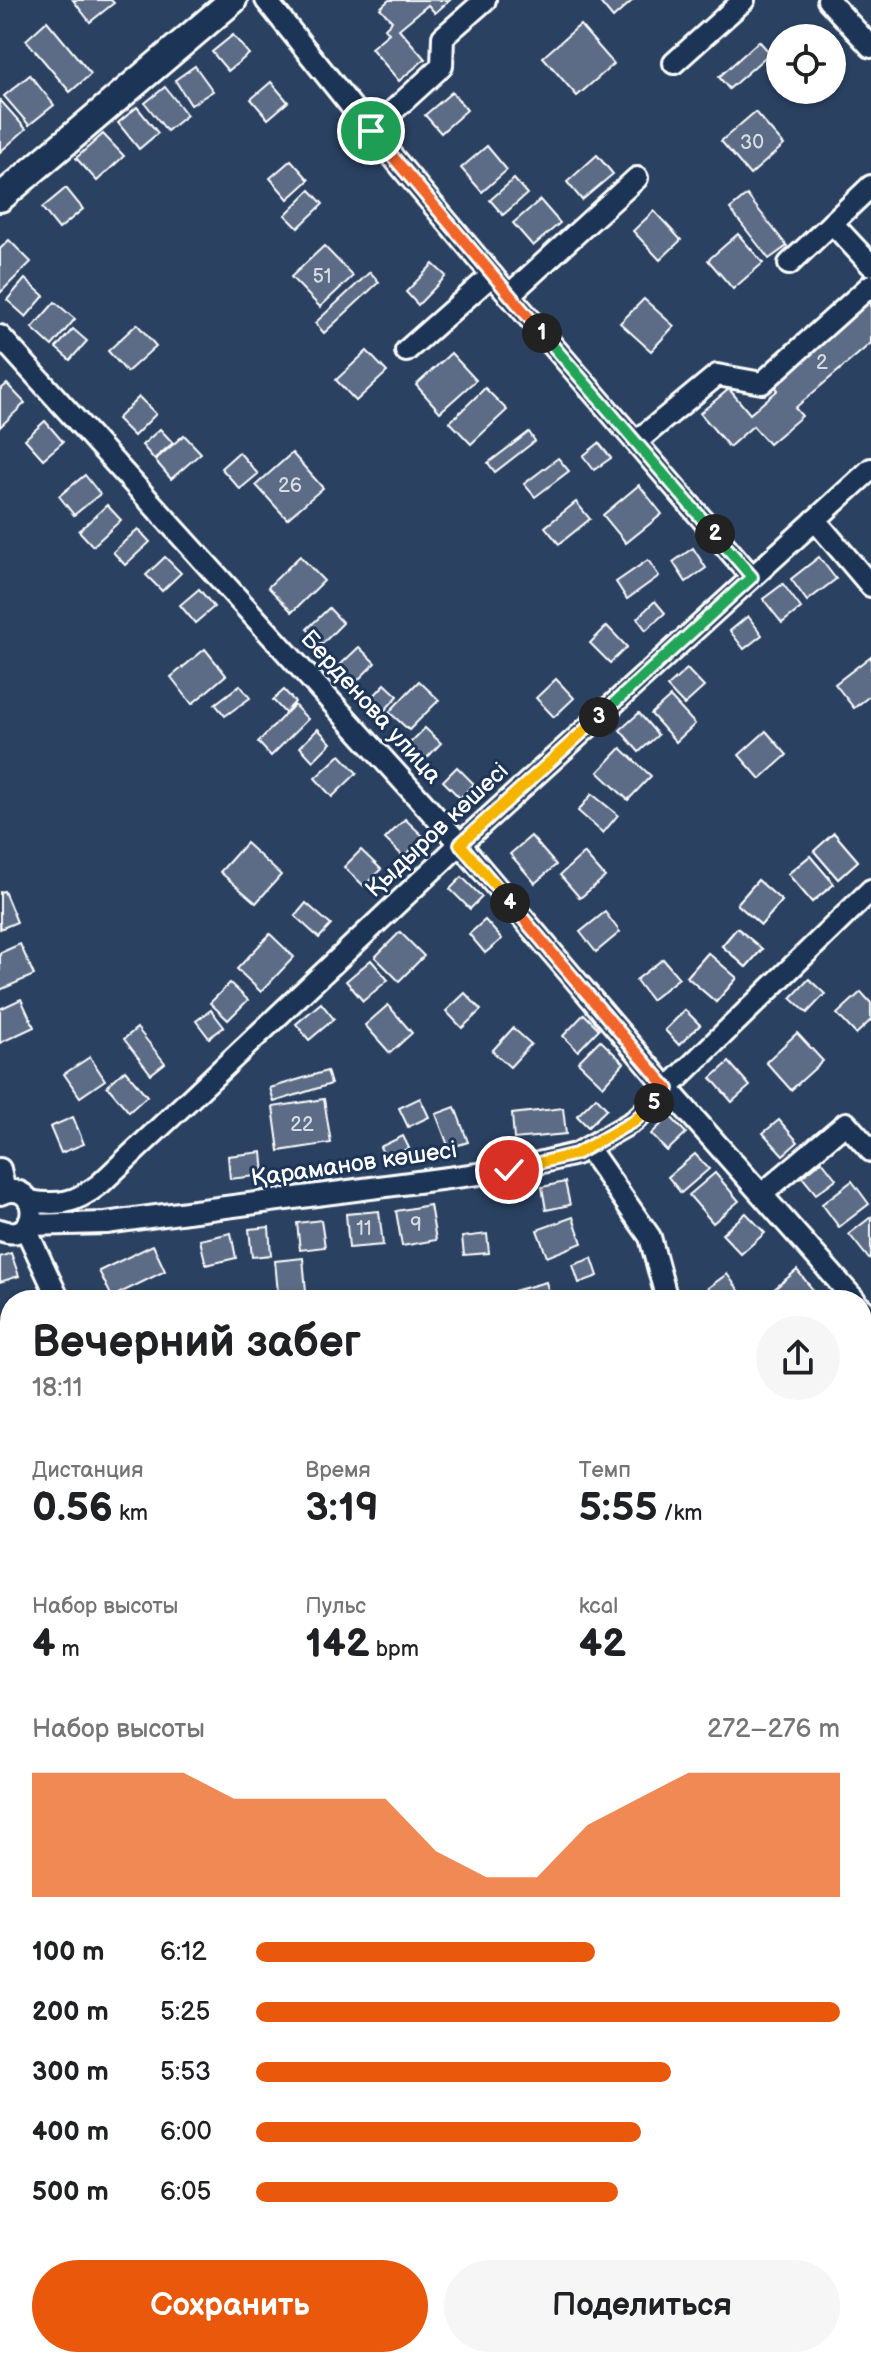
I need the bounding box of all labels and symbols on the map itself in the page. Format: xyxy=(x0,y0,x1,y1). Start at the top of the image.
pin xyxy=(337,97,405,165)
house number: 30 xyxy=(740,131,764,155)
house number: 51 xyxy=(312,265,332,289)
pin: 1 xyxy=(522,313,562,353)
house number: 2 xyxy=(816,351,828,375)
house number: 26 xyxy=(278,474,302,498)
pin: 2 xyxy=(695,514,735,554)
street label: Берденова улица xyxy=(294,624,448,790)
pin: 3 xyxy=(579,697,619,737)
street label: Қыдыров көшесі xyxy=(360,756,514,904)
pin: 4 xyxy=(490,883,530,923)
pin: 5 xyxy=(634,1083,674,1123)
house number: 22 xyxy=(290,1113,314,1137)
street label: Қараманов көшесі xyxy=(249,1135,459,1193)
pin xyxy=(475,1136,543,1204)
house number: 9 xyxy=(410,1213,422,1237)
house number: 11 xyxy=(356,1217,372,1241)

